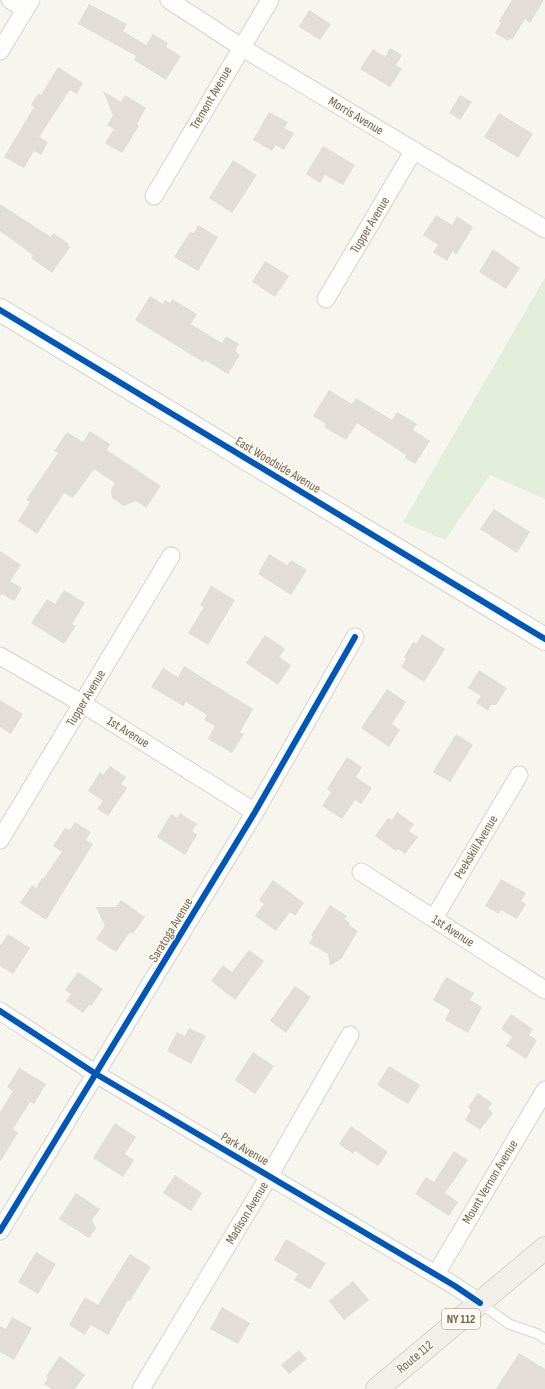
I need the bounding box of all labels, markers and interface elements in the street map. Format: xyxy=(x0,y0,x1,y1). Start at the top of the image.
street label: Tremont Avenue xyxy=(187,64,235,132)
street label: Morris Avenue xyxy=(326,93,386,139)
street label: Tupper Avenue xyxy=(347,194,393,256)
street label: East Woodside Avenue xyxy=(232,433,324,497)
street label: Tupper Avenue xyxy=(63,667,109,729)
street label: 1st Avenue xyxy=(104,713,152,751)
street label: Peekskill Avenue xyxy=(451,812,501,882)
street label: Saratoga Avenue xyxy=(146,895,196,965)
street label: 1st Avenue xyxy=(429,911,477,951)
street label: Park Avenue xyxy=(218,1129,272,1169)
street label: Mount Vernon Avenue xyxy=(459,1137,521,1227)
street label: Madison Avenue xyxy=(222,1179,272,1247)
road number: NY 112 xyxy=(442,1309,480,1329)
street label: Route 112 xyxy=(394,1337,436,1377)

